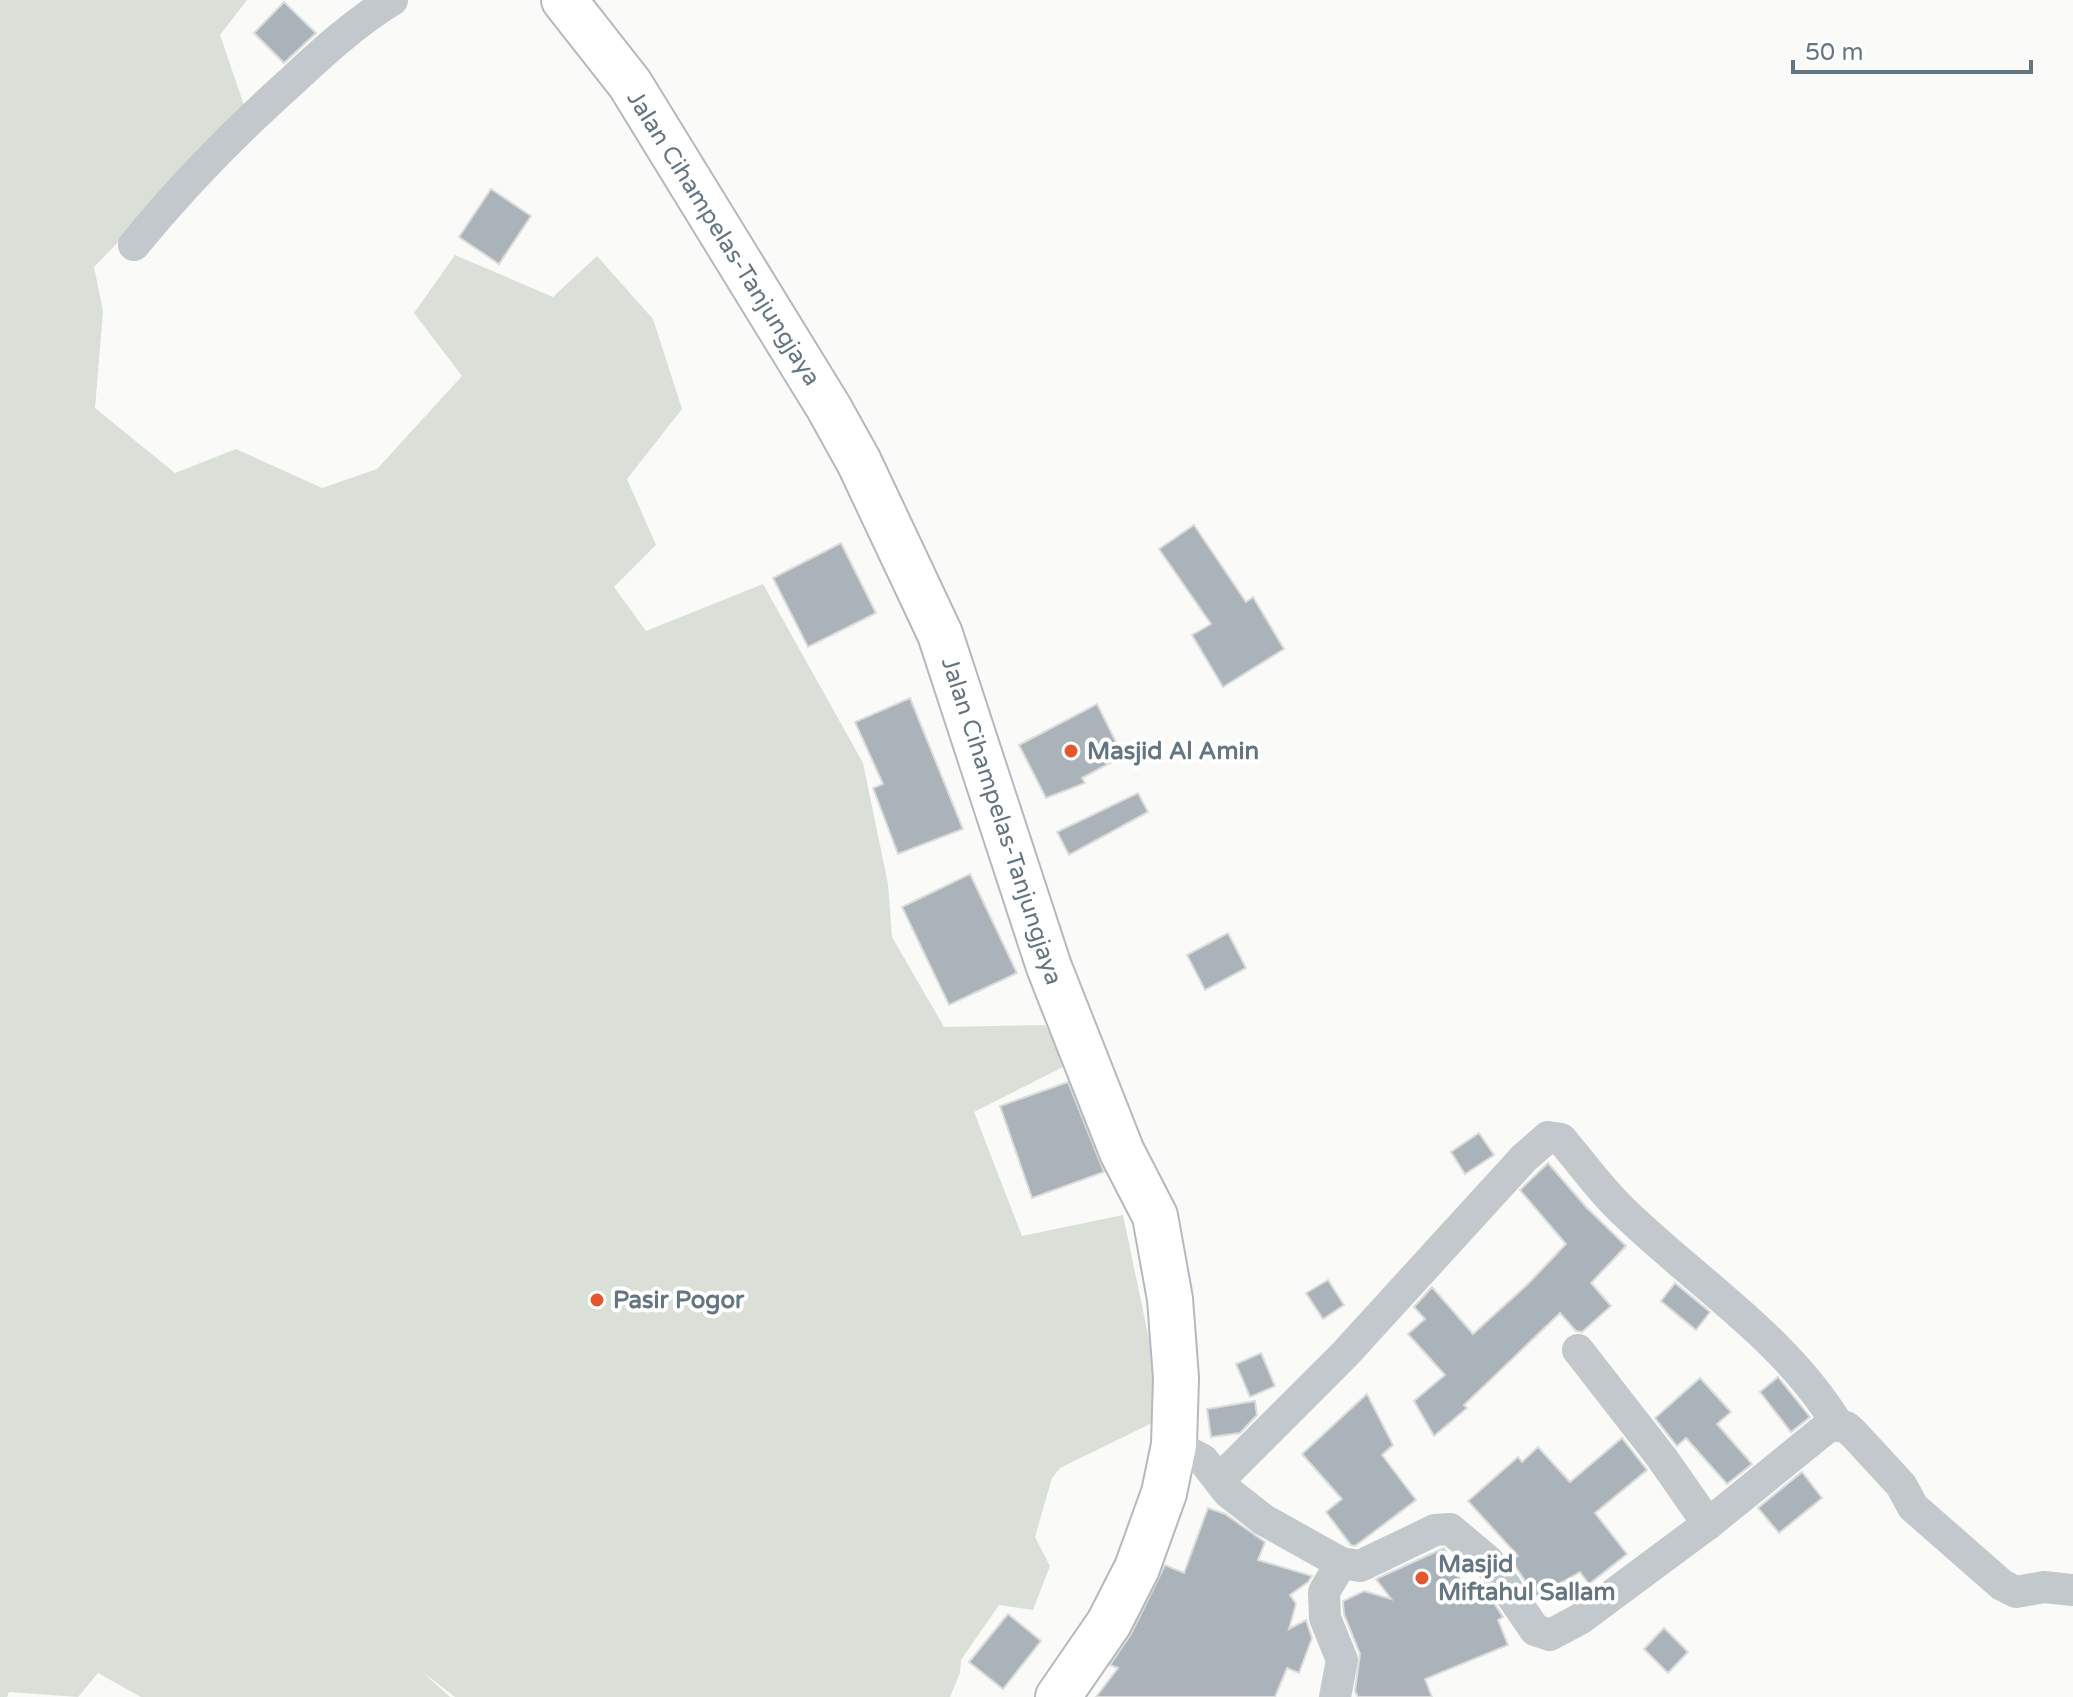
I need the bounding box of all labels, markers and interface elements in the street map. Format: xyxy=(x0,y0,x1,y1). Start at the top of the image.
scale bar xyxy=(1793,24,2031,74)
text: 50 m xyxy=(1805,38,1863,67)
street label: Jalan Cihampelas-Tanjungjaya xyxy=(620,85,827,391)
street label: Jalan Cihampelas-Tanjungjaya xyxy=(935,654,1068,989)
place label: Masjid Al Amin xyxy=(1087,737,1259,766)
marker: Masjid Al Amin xyxy=(1062,742,1080,760)
place label: Pasir Pogor xyxy=(613,1286,745,1315)
marker: Pasir Pogor xyxy=(588,1291,606,1309)
place label: Masjid Miftahul Sallam xyxy=(1438,1550,1616,1607)
marker: Masjid Miftahul Sallam xyxy=(1413,1569,1431,1587)

